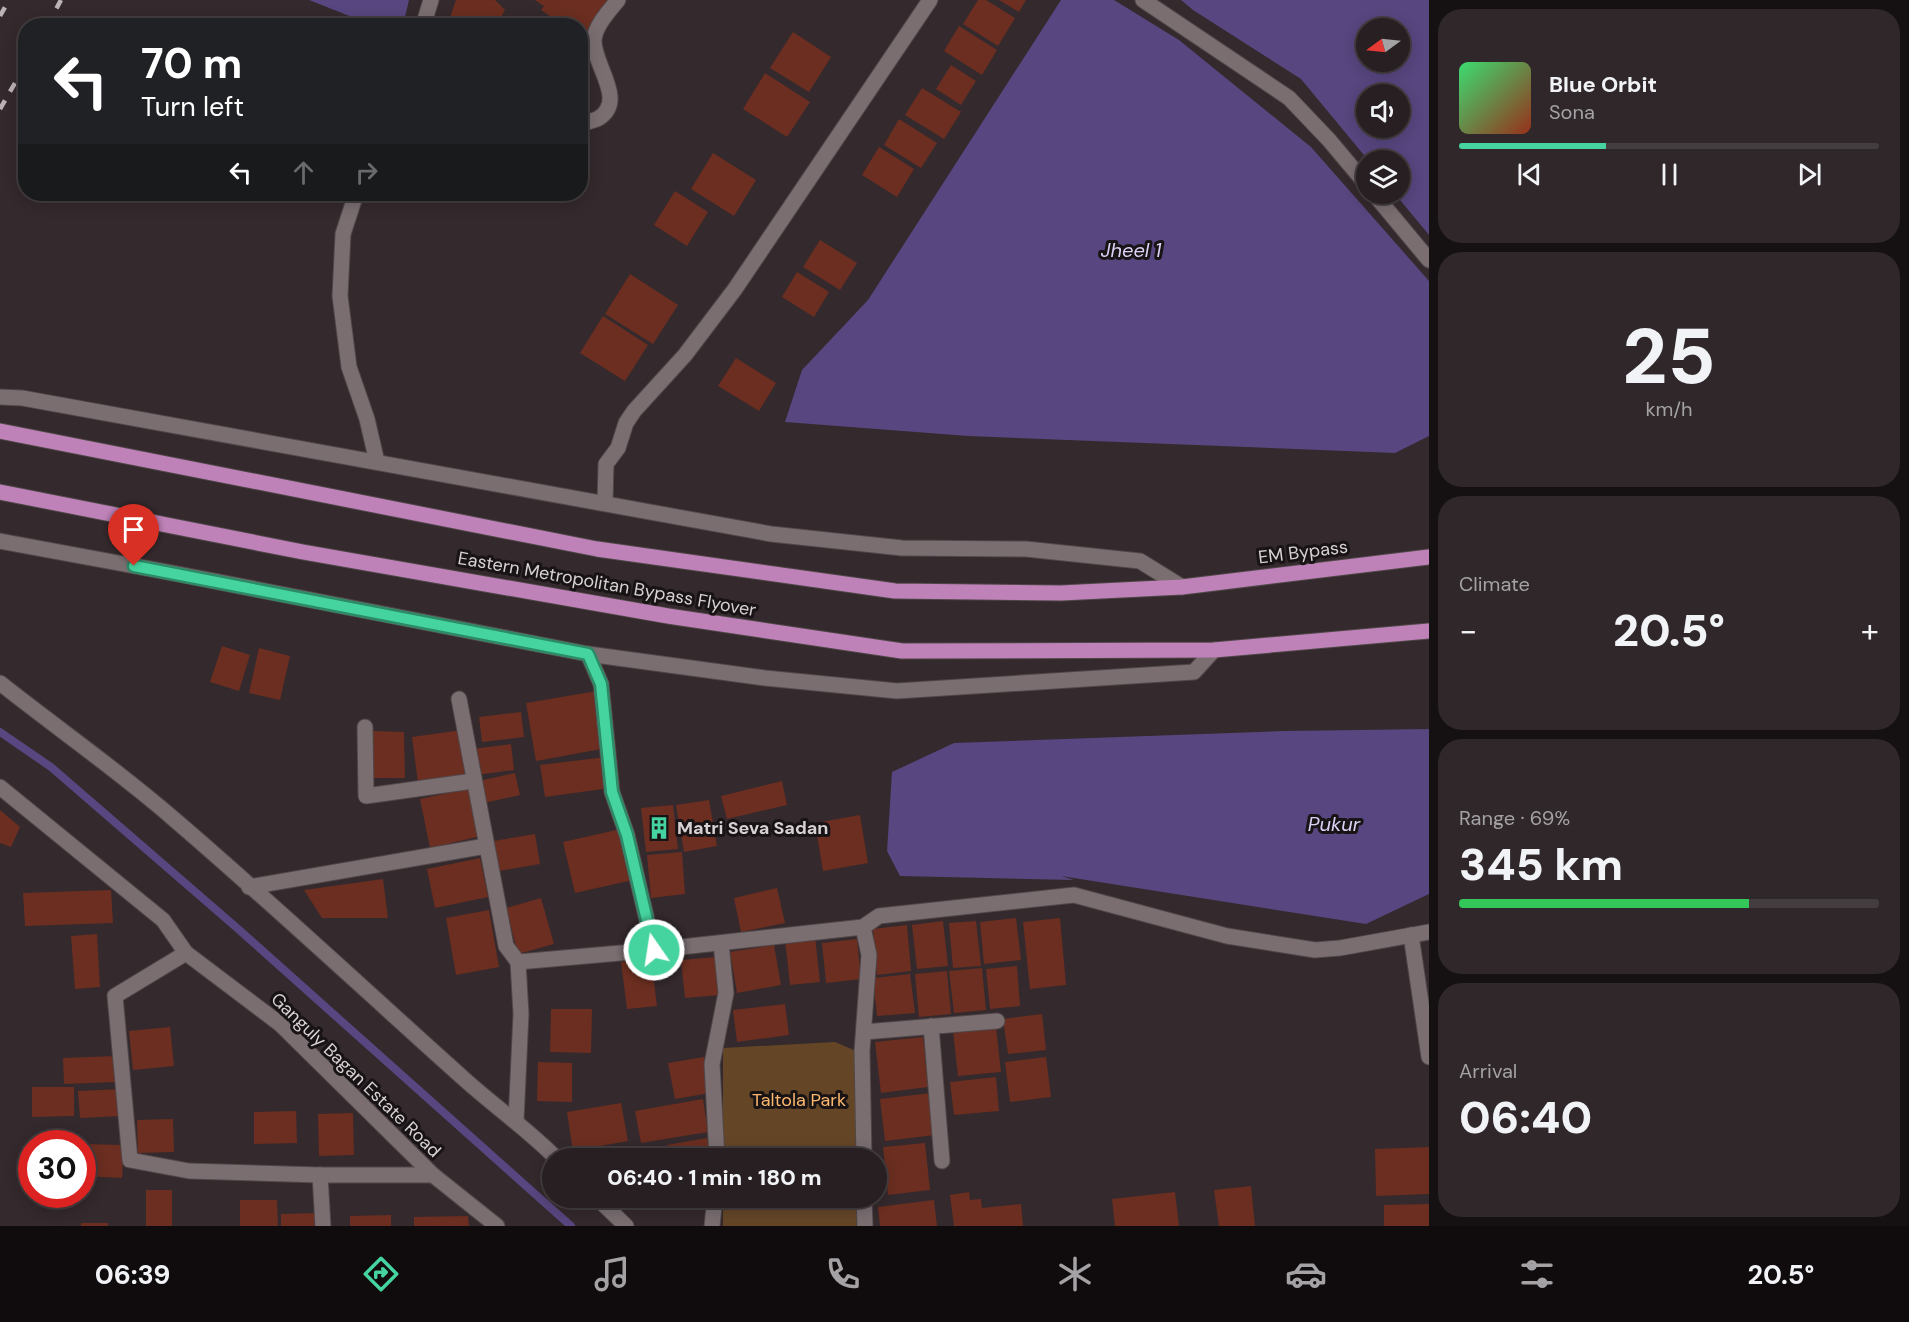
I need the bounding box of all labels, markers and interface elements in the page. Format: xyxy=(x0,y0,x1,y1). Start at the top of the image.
north arrow xyxy=(1356,18,1410,72)
map controls xyxy=(1356,18,1410,204)
text: 70 m xyxy=(141,36,242,91)
icon: left xyxy=(42,42,120,120)
text: Blue Orbit xyxy=(1549,70,1657,99)
button: sound xyxy=(1356,84,1410,138)
text: Turn left xyxy=(141,89,244,124)
text: Sona xyxy=(1549,99,1595,125)
button: layers xyxy=(1356,150,1410,204)
icon: left xyxy=(224,156,257,189)
icon: ahead xyxy=(287,156,320,189)
icon: right xyxy=(350,156,383,189)
icon: previous xyxy=(1513,158,1546,191)
icon: pause xyxy=(1653,158,1686,191)
icon: next xyxy=(1793,158,1826,191)
water label: Jheel 1 xyxy=(1101,237,1162,263)
text: 25 xyxy=(1622,306,1716,407)
text: km/h xyxy=(1645,396,1693,422)
pin xyxy=(108,504,159,566)
icon: arrive xyxy=(117,513,150,546)
street label: EM Bypass xyxy=(1257,535,1349,569)
street label: Eastern Metropolitan Bypass Flyover xyxy=(456,546,758,622)
text: Climate xyxy=(1459,571,1530,597)
text: 20.5° xyxy=(1613,601,1725,660)
text: − xyxy=(1459,609,1477,652)
text: + xyxy=(1861,609,1879,652)
text: Range · 69% xyxy=(1459,805,1570,831)
water label: Pukur xyxy=(1308,811,1361,837)
building icon: Matri Seva Sadan xyxy=(646,815,672,841)
place label: Matri Seva Sadan xyxy=(677,816,828,840)
text: 345 km xyxy=(1459,835,1623,894)
position arrow xyxy=(622,918,686,982)
street label: Ganguly Bagan Estate Road xyxy=(266,987,446,1163)
text: Arrival xyxy=(1459,1058,1517,1084)
park label: Taltola Park xyxy=(752,1088,846,1112)
text: 06:40 xyxy=(1459,1088,1592,1147)
speed limit sign: 30 xyxy=(18,1130,96,1208)
text: 06:40 · 1 min · 180 m xyxy=(607,1163,822,1192)
icon: directions xyxy=(360,1253,402,1295)
icon: music xyxy=(591,1253,633,1295)
icon: phone xyxy=(822,1253,864,1295)
icon: climate xyxy=(1054,1253,1096,1295)
icon: car xyxy=(1285,1253,1327,1295)
icon: filters xyxy=(1516,1253,1558,1295)
text: 06:39 xyxy=(95,1257,170,1292)
text: 20.5° xyxy=(1748,1257,1814,1292)

